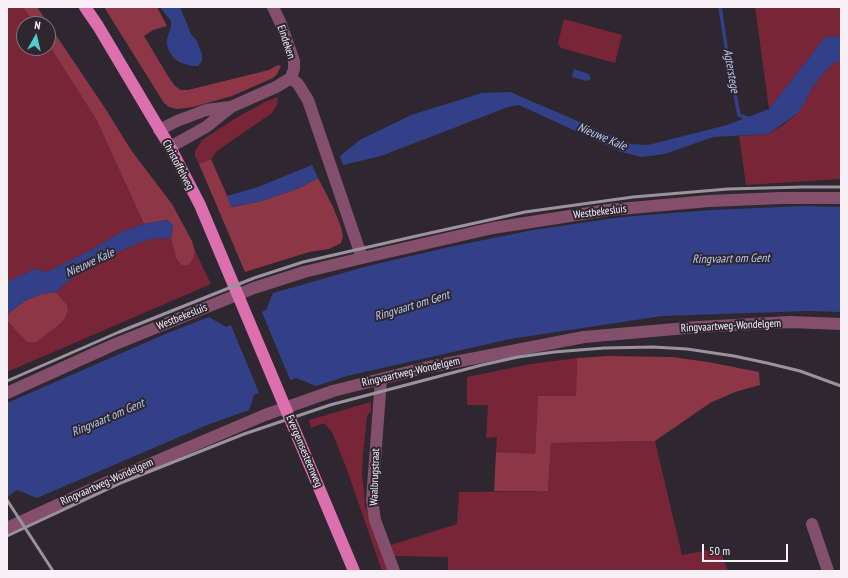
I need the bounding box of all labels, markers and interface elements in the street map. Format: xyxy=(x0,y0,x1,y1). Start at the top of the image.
north arrow xyxy=(16,16,56,56)
text: N xyxy=(34,18,41,32)
street label: Eindeken xyxy=(274,23,298,61)
water label: Agterstege xyxy=(720,48,742,94)
water label: Nieuwe Kale xyxy=(575,120,629,154)
street label: Christoffelweg xyxy=(159,138,197,192)
street label: Westbekesluis xyxy=(573,202,627,222)
water label: Nieuwe Kale xyxy=(63,246,117,280)
water label: Ringvaart om Gent xyxy=(692,251,770,267)
water label: Ringvaart om Gent xyxy=(373,288,451,324)
street label: Westbekesluis xyxy=(155,301,209,333)
street label: Ringvaartweg-Wondelgem xyxy=(681,317,781,335)
street label: Ringvaartweg-Wondelgem xyxy=(361,354,461,390)
water label: Ringvaart om Gent xyxy=(70,396,146,440)
street label: Evergemsesteenweg xyxy=(283,413,325,489)
street label: Waalbrugstraat xyxy=(367,448,383,506)
street label: Ringvaartweg-Wondelgem xyxy=(59,456,155,508)
scale bar xyxy=(704,536,790,562)
text: 50 m xyxy=(709,543,730,558)

